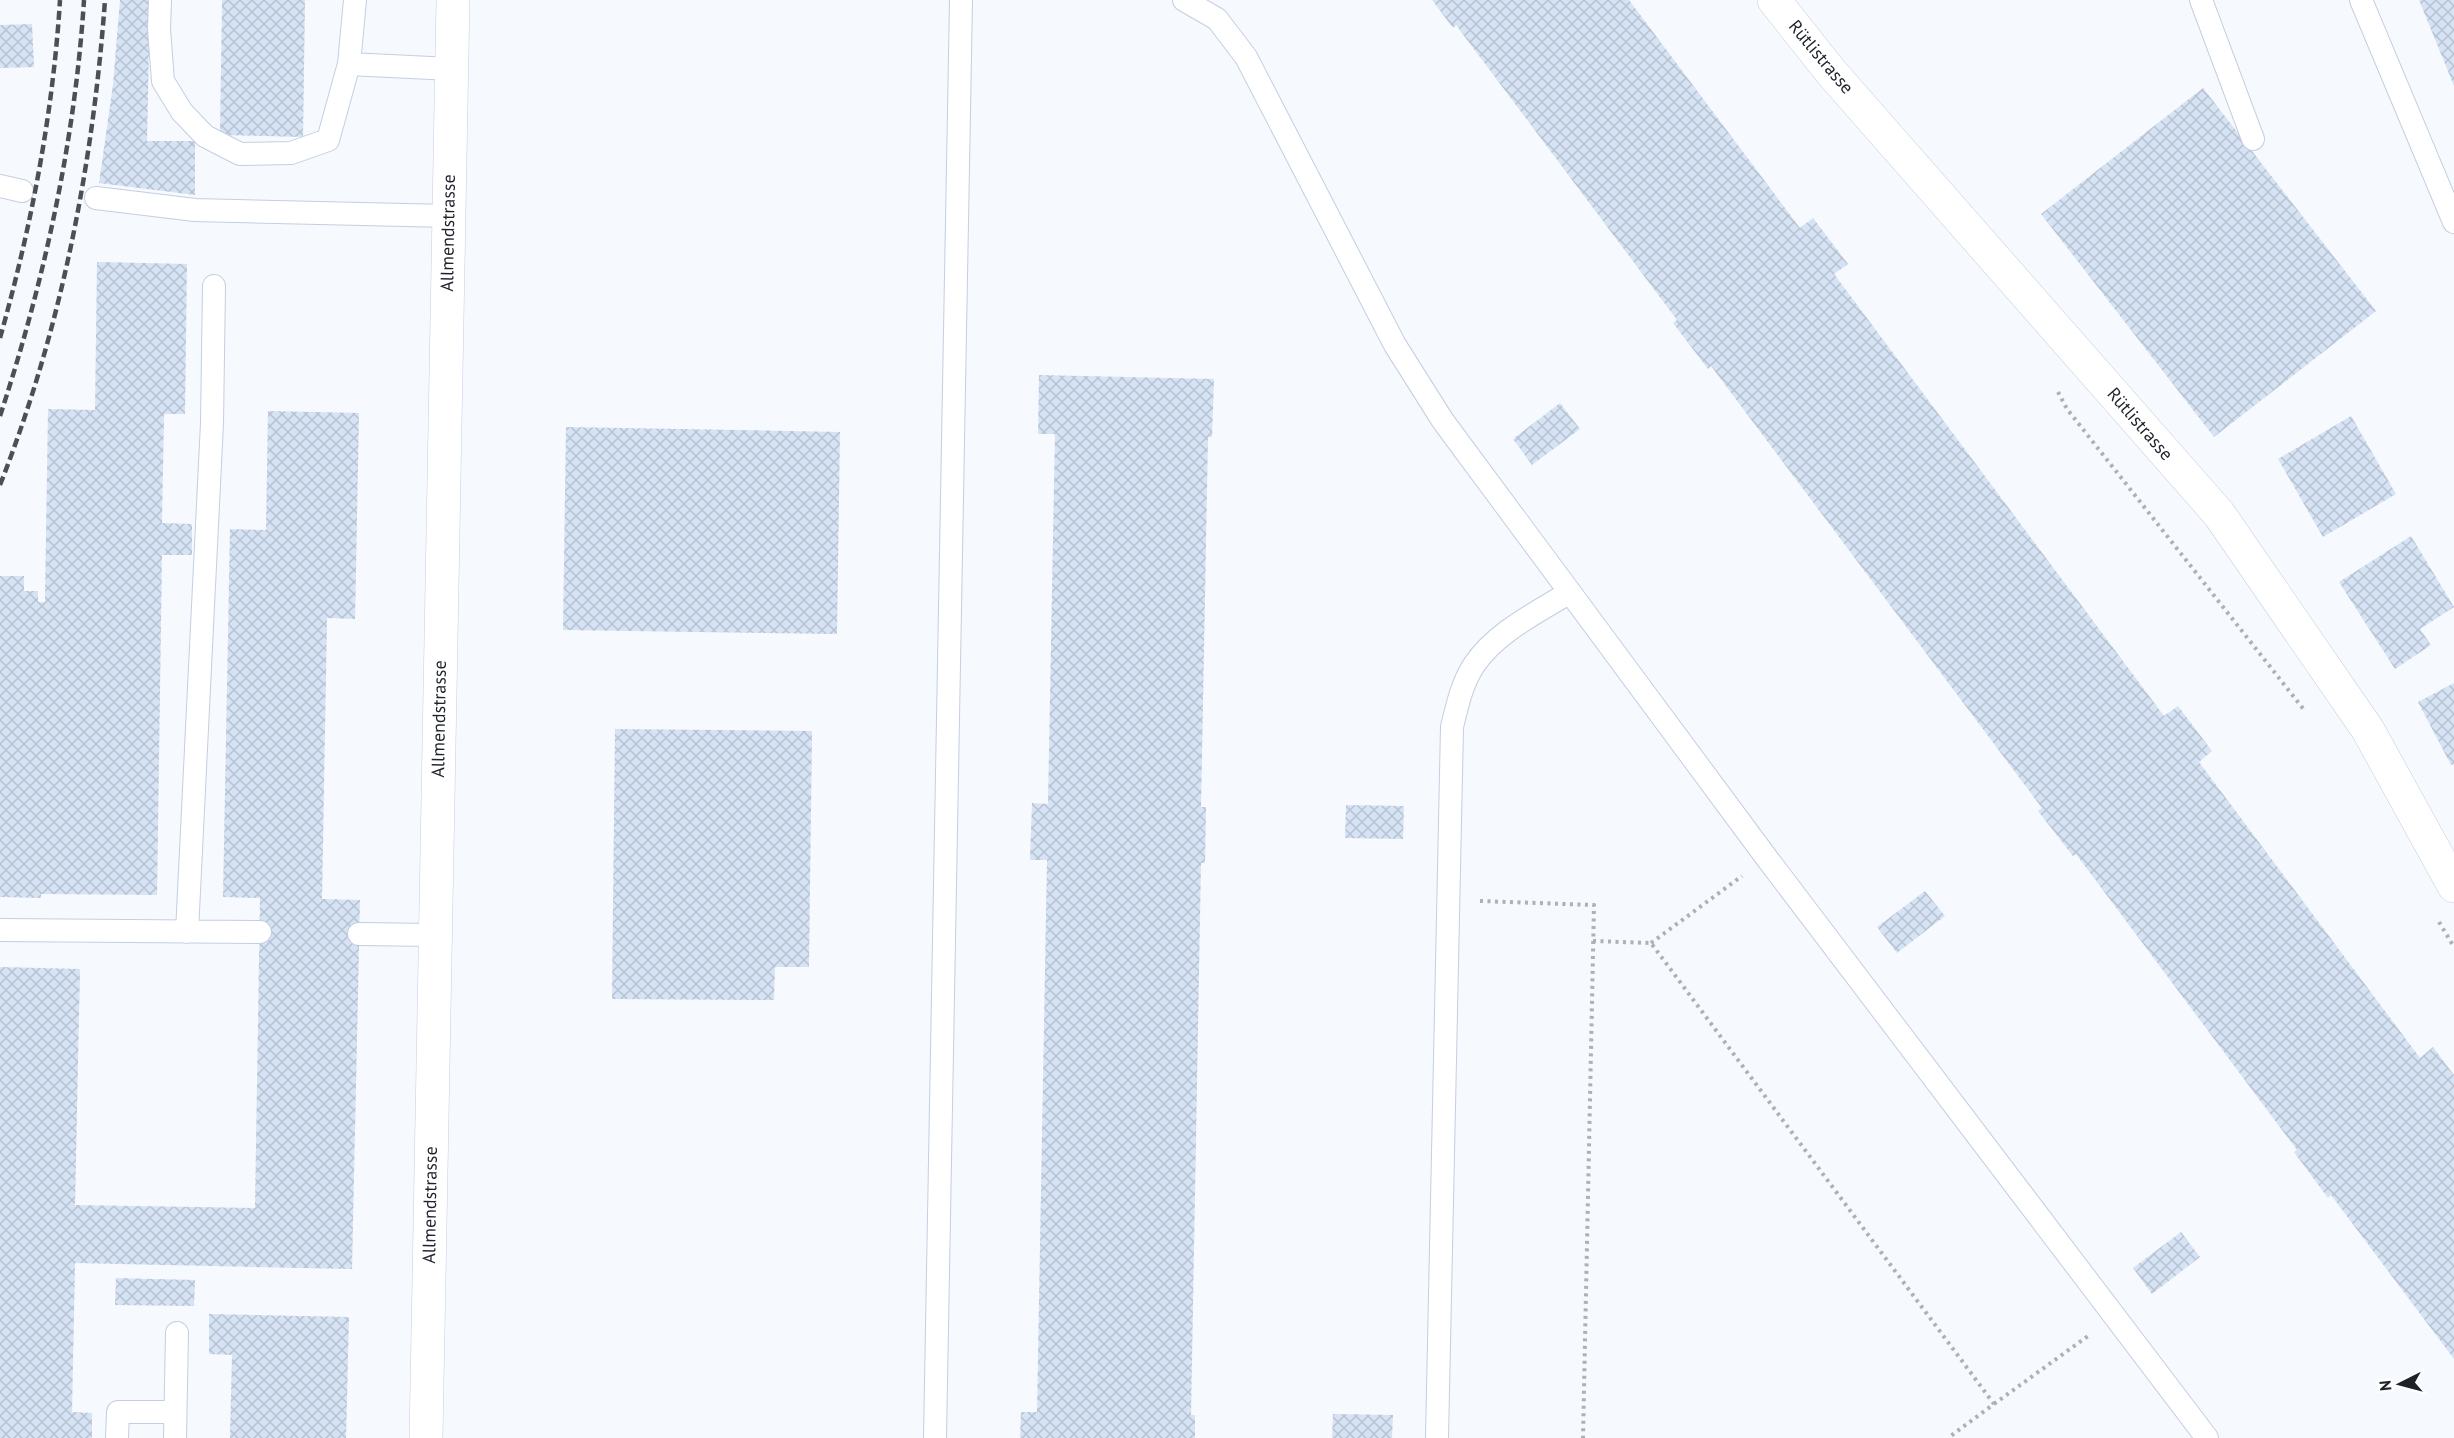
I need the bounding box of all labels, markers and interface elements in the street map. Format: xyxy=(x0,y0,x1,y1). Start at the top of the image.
street label: Rütlistrasse xyxy=(1784,15,1859,98)
street label: Allmendstrasse xyxy=(435,174,460,292)
street label: Rütlistrasse xyxy=(2102,382,2178,465)
street label: Allmendstrasse xyxy=(426,660,451,778)
street label: Allmendstrasse xyxy=(417,1146,442,1264)
north arrow xyxy=(2370,1354,2430,1414)
text: N xyxy=(2375,1379,2396,1392)

